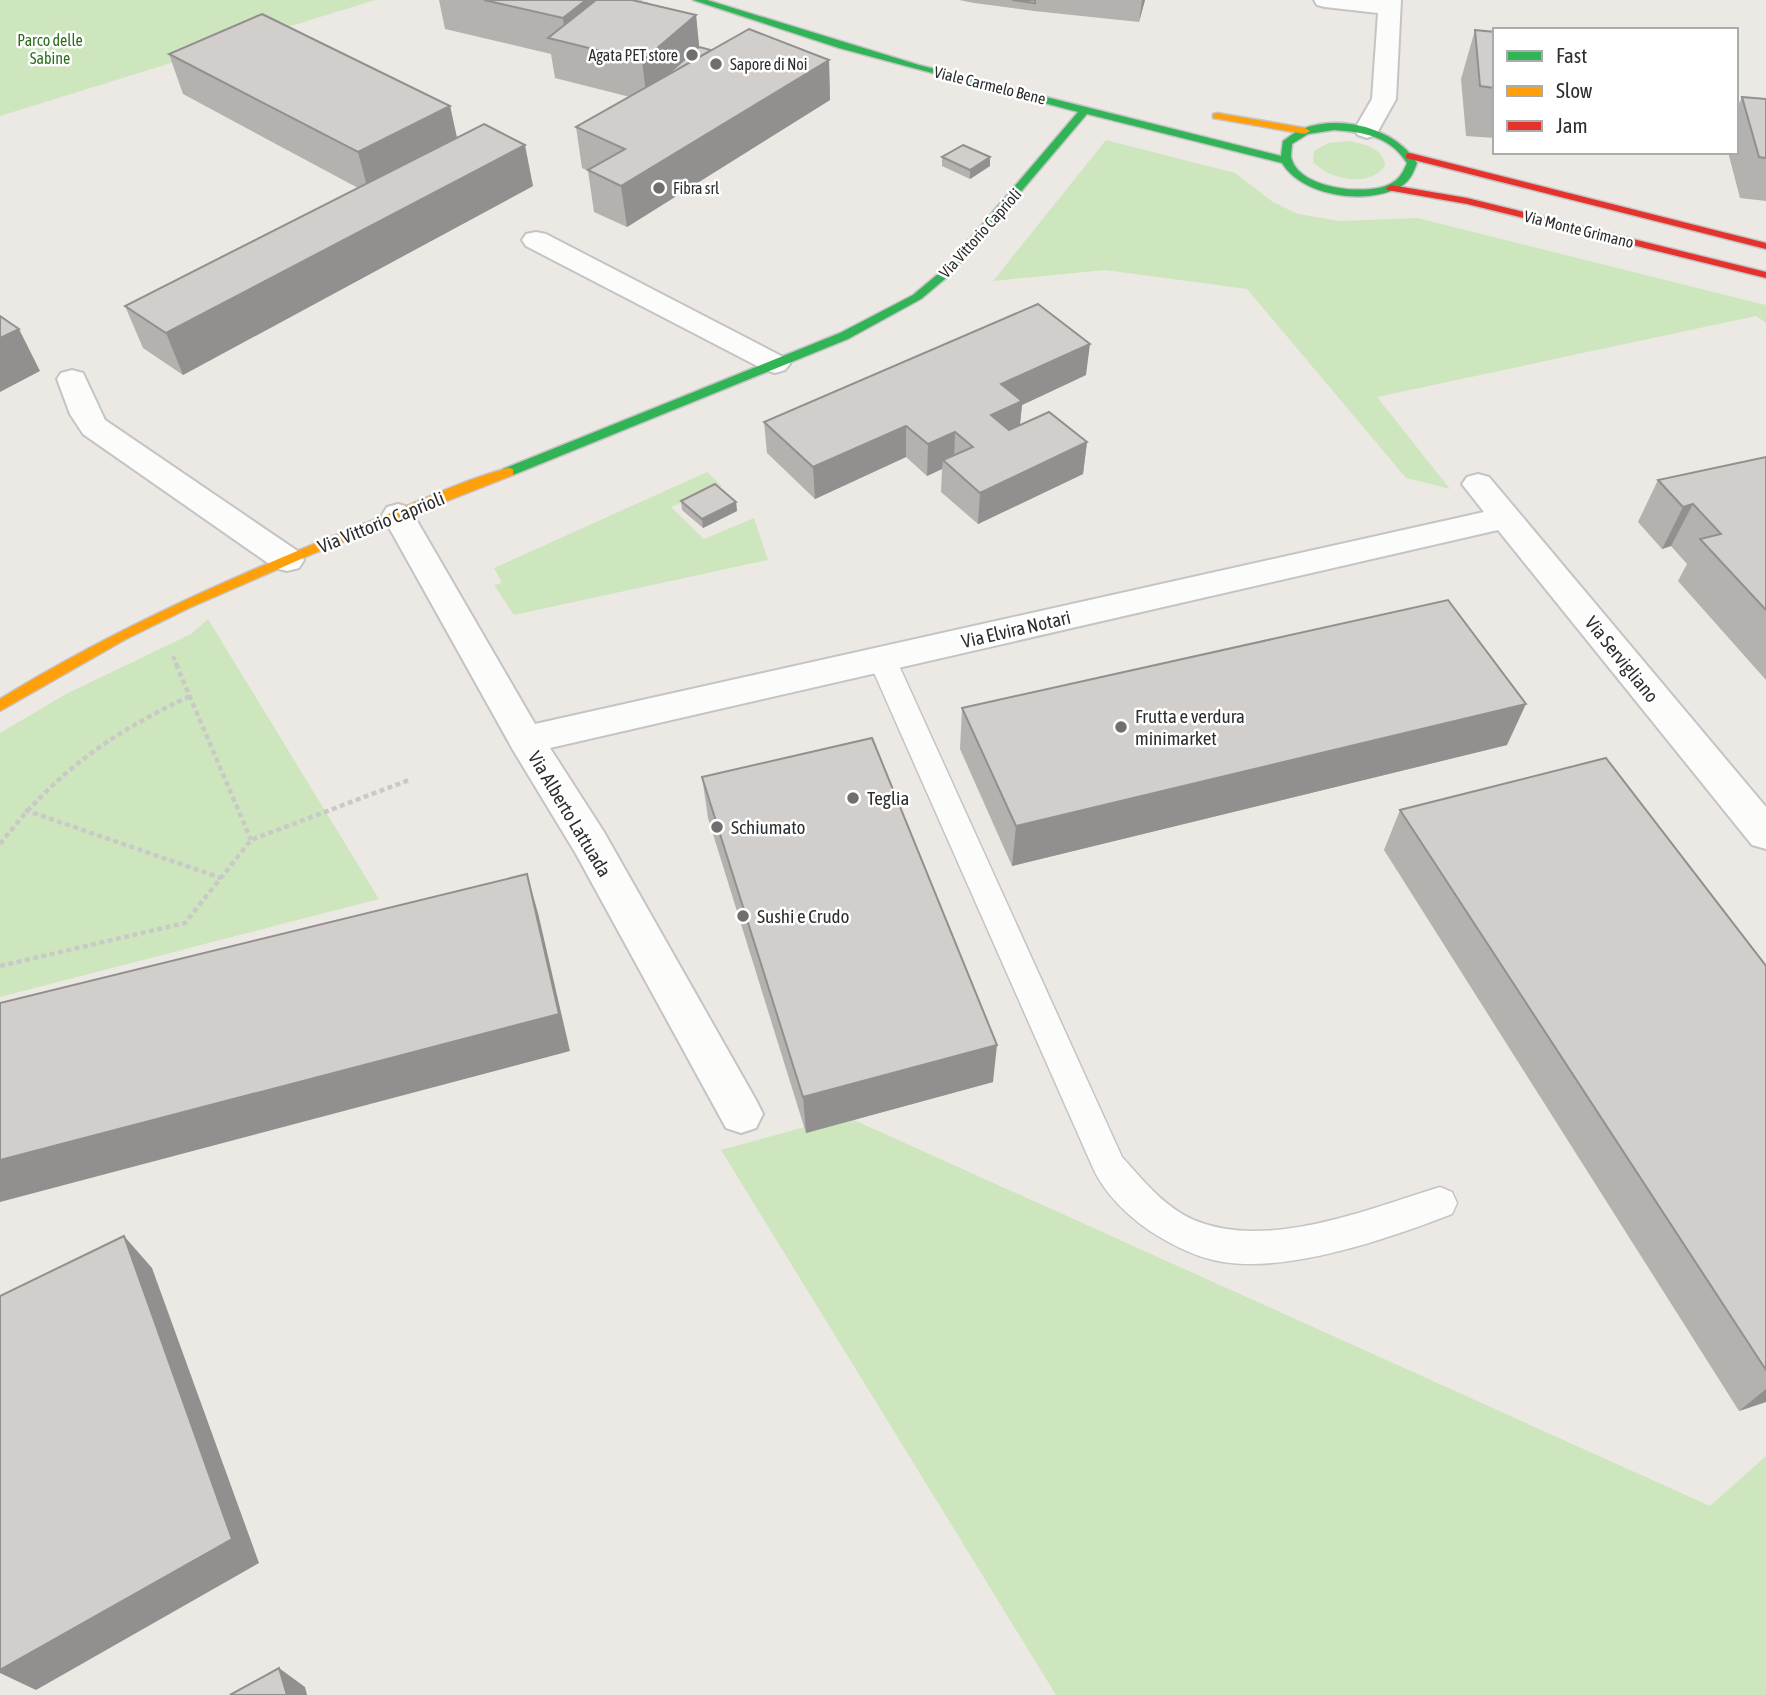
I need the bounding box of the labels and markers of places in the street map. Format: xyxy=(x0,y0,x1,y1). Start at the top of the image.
place label: Agata PET store xyxy=(588,46,678,65)
marker: Agata PET store xyxy=(684,47,700,63)
place label: Sapore di Noi xyxy=(730,55,808,74)
marker: Sapore di Noi xyxy=(708,56,724,72)
place label: Fibra srl xyxy=(673,179,720,197)
marker: Fibra srl xyxy=(651,180,667,196)
place label: Frutta e verdura minimarket xyxy=(1135,705,1245,749)
marker: Frutta e verdura minimarket xyxy=(1113,719,1129,735)
place label: Teglia xyxy=(867,787,909,809)
marker: Teglia xyxy=(845,790,861,806)
place label: Schiumato xyxy=(731,816,806,838)
marker: Schiumato xyxy=(709,819,725,835)
place label: Sushi e Crudo xyxy=(757,905,850,927)
marker: Sushi e Crudo xyxy=(735,908,751,924)

